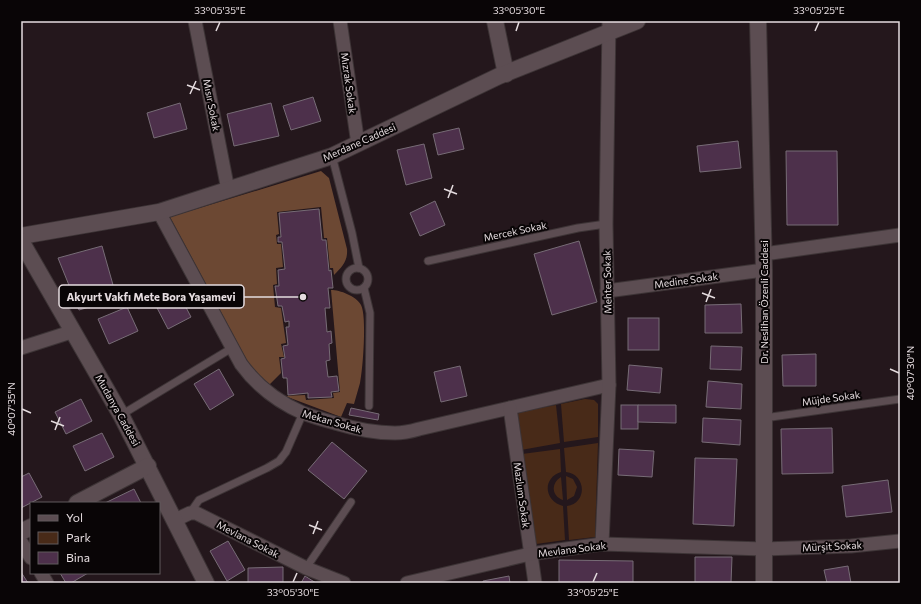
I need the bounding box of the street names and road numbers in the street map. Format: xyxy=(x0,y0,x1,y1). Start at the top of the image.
street label: Mızrak Sokak xyxy=(339,52,359,115)
street label: Mısır Sokak xyxy=(201,78,223,133)
street label: Merdane Caddesi xyxy=(321,121,397,163)
street label: Mercek Sokak xyxy=(482,218,548,244)
street label: Dr. Neslihan Özenli Caddesi xyxy=(758,240,770,364)
street label: Mehter Sokak xyxy=(600,249,614,314)
street label: Medine Sokak xyxy=(653,270,719,290)
street label: Mudanya Caddesi xyxy=(93,372,143,448)
street label: Müjde Sokak xyxy=(801,388,861,408)
street label: Mekan Sokak xyxy=(301,407,364,435)
street label: Mazlum Sokak xyxy=(511,461,533,529)
street label: Mevlana Sokak xyxy=(215,518,282,560)
street label: Mürşit Sokak xyxy=(802,538,863,554)
street label: Mevlana Sokak xyxy=(537,539,607,559)

